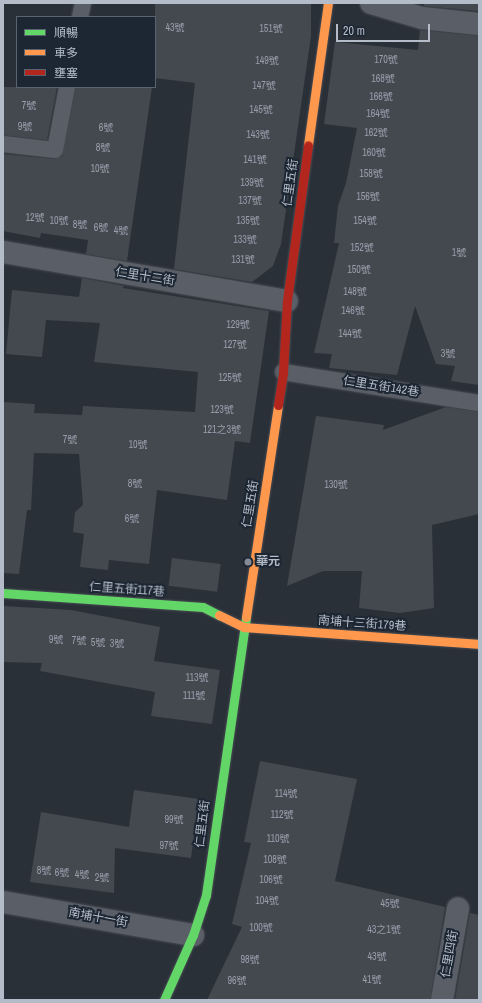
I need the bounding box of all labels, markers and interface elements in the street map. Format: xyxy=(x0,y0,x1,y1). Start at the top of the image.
legend xyxy=(16,16,156,88)
scale bar xyxy=(338,16,432,42)
house number: 43號 xyxy=(165,22,185,34)
house number: 151號 xyxy=(259,23,283,35)
text: 20 m xyxy=(343,23,365,39)
text: 順暢 xyxy=(54,25,78,41)
text: 車多 xyxy=(54,45,78,61)
house number: 170號 xyxy=(374,54,398,66)
house number: 149號 xyxy=(255,55,279,67)
text: 壅塞 xyxy=(54,65,78,81)
house number: 168號 xyxy=(371,73,395,85)
house number: 147號 xyxy=(252,80,276,92)
house number: 166號 xyxy=(369,91,393,103)
house number: 7號 xyxy=(22,100,36,112)
house number: 145號 xyxy=(249,104,273,116)
house number: 164號 xyxy=(366,108,390,120)
house number: 9號 xyxy=(18,121,32,133)
house number: 6號 xyxy=(99,122,113,134)
house number: 162號 xyxy=(364,127,388,139)
house number: 143號 xyxy=(246,129,270,141)
house number: 8號 xyxy=(96,142,110,154)
house number: 160號 xyxy=(362,147,386,159)
house number: 141號 xyxy=(243,154,267,166)
street label: 仁里五街 xyxy=(281,158,301,208)
house number: 10號 xyxy=(90,163,110,175)
house number: 158號 xyxy=(359,168,383,180)
house number: 139號 xyxy=(240,177,264,189)
house number: 156號 xyxy=(356,191,380,203)
house number: 137號 xyxy=(238,195,262,207)
house number: 12號 xyxy=(25,212,45,224)
house number: 10號 xyxy=(49,215,69,227)
house number: 135號 xyxy=(236,215,260,227)
house number: 154號 xyxy=(353,215,377,227)
house number: 8號 xyxy=(73,219,87,231)
house number: 6號 xyxy=(94,222,108,234)
house number: 4號 xyxy=(114,225,128,237)
house number: 133號 xyxy=(233,234,257,246)
house number: 152號 xyxy=(350,242,374,254)
house number: 1號 xyxy=(452,247,466,259)
house number: 131號 xyxy=(231,254,255,266)
house number: 150號 xyxy=(347,264,371,276)
street label: 仁里十二街 xyxy=(114,265,176,289)
house number: 148號 xyxy=(343,286,367,298)
house number: 146號 xyxy=(341,305,365,317)
house number: 129號 xyxy=(226,319,250,331)
house number: 144號 xyxy=(338,328,362,340)
house number: 127號 xyxy=(223,339,247,351)
house number: 3號 xyxy=(441,348,455,360)
house number: 125號 xyxy=(218,372,242,384)
street label: 仁里五街142巷 xyxy=(342,374,420,400)
house number: 123號 xyxy=(210,404,234,416)
house number: 121之3號 xyxy=(203,424,241,436)
house number: 7號 xyxy=(63,434,77,446)
house number: 10號 xyxy=(128,439,148,451)
house number: 8號 xyxy=(128,478,142,490)
street label: 仁里五街 xyxy=(240,479,262,529)
house number: 130號 xyxy=(324,479,348,491)
house number: 6號 xyxy=(125,513,139,525)
place label: 華元 xyxy=(256,555,280,569)
marker: 華元 xyxy=(243,557,253,567)
street label: 仁里五街117巷 xyxy=(89,580,165,600)
street label: 南埔十三街179巷 xyxy=(317,614,407,634)
house number: 9號 xyxy=(49,634,63,646)
house number: 7號 xyxy=(72,635,86,647)
house number: 5號 xyxy=(91,637,105,649)
house number: 3號 xyxy=(110,638,124,650)
house number: 113號 xyxy=(185,672,209,684)
house number: 111號 xyxy=(183,690,205,702)
house number: 114號 xyxy=(274,788,298,800)
street label: 仁里五街 xyxy=(193,799,213,849)
house number: 112號 xyxy=(270,809,294,821)
house number: 99號 xyxy=(164,814,184,826)
house number: 110號 xyxy=(266,833,290,845)
house number: 97號 xyxy=(159,840,179,852)
house number: 108號 xyxy=(263,854,287,866)
house number: 8號 xyxy=(37,865,51,877)
house number: 6號 xyxy=(55,867,69,879)
house number: 4號 xyxy=(75,869,89,881)
house number: 2號 xyxy=(95,872,109,884)
house number: 106號 xyxy=(259,874,283,886)
house number: 104號 xyxy=(255,895,279,907)
house number: 45號 xyxy=(380,898,400,910)
street label: 南埔十一街 xyxy=(67,906,129,930)
house number: 100號 xyxy=(249,922,273,934)
house number: 43之1號 xyxy=(367,924,401,936)
street label: 仁里四街 xyxy=(439,929,461,979)
house number: 43號 xyxy=(367,951,387,963)
house number: 98號 xyxy=(240,954,260,966)
house number: 41號 xyxy=(362,974,382,986)
house number: 96號 xyxy=(227,975,247,987)

